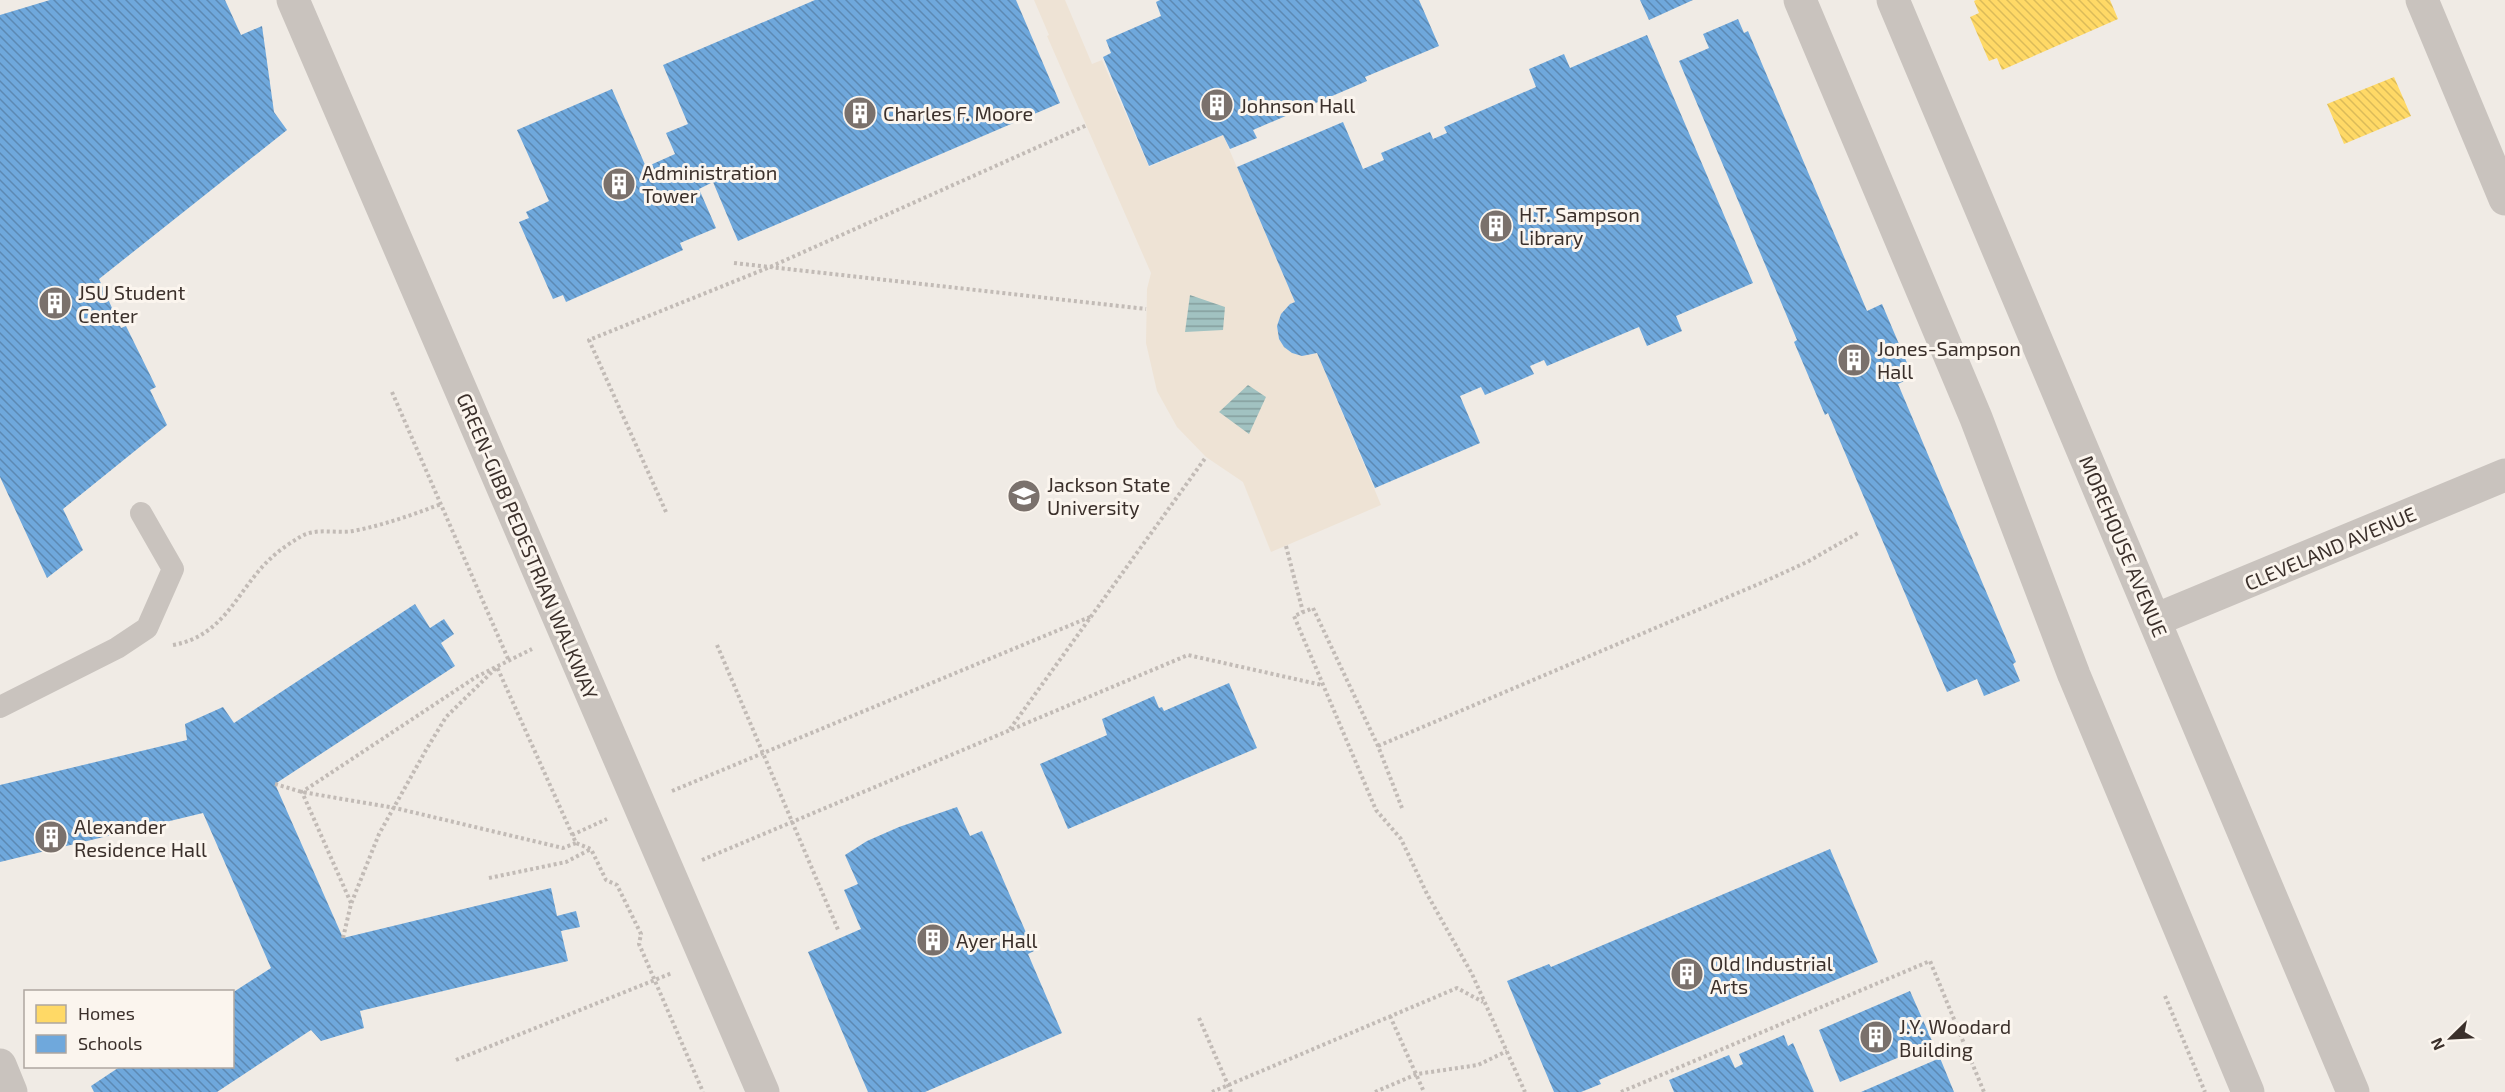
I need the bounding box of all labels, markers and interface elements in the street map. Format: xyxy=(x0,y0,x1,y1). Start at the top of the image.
building icon: Johnson Hall xyxy=(1199,87,1235,123)
place label: Johnson Hall xyxy=(1240,93,1355,117)
building icon: Charles F. Moore xyxy=(842,95,878,131)
place label: Charles F. Moore xyxy=(883,101,1033,125)
place label: Administration Tower xyxy=(642,160,777,207)
building icon: Administration Tower xyxy=(601,166,637,202)
place label: H.T. Sampson Library xyxy=(1519,202,1640,249)
building icon: H.T. Sampson Library xyxy=(1478,208,1514,244)
place label: JSU Student Center xyxy=(78,280,186,327)
building icon: JSU Student Center xyxy=(37,285,73,321)
place label: Jones-Sampson Hall xyxy=(1877,336,2021,383)
building icon: Jones-Sampson Hall xyxy=(1836,342,1872,378)
street label: GREEN-GIBB PEDESTRIAN WALKWAY xyxy=(452,389,604,703)
street label: MOREHOUSE AVENUE xyxy=(2075,452,2173,640)
place label: Jackson State University xyxy=(1047,472,1170,519)
school or university icon: Jackson State University xyxy=(1006,478,1042,514)
street label: CLEVELAND AVENUE xyxy=(2241,501,2419,595)
place label: Alexander Residence Hall xyxy=(74,814,207,861)
building icon: Alexander Residence Hall xyxy=(33,819,69,855)
building icon: Ayer Hall xyxy=(915,922,951,958)
place label: Ayer Hall xyxy=(956,928,1038,952)
place label: Old Industrial Arts xyxy=(1710,951,1833,998)
building icon: Old Industrial Arts xyxy=(1669,956,1705,992)
legend xyxy=(24,990,234,1068)
text: Homes xyxy=(78,1002,135,1024)
north arrow xyxy=(2421,1008,2481,1068)
place label: J.Y. Woodard Building xyxy=(1899,1014,2011,1061)
building icon: J.Y. Woodard Building xyxy=(1858,1019,1894,1055)
text: Schools xyxy=(78,1032,142,1054)
text: N xyxy=(2426,1035,2448,1053)

